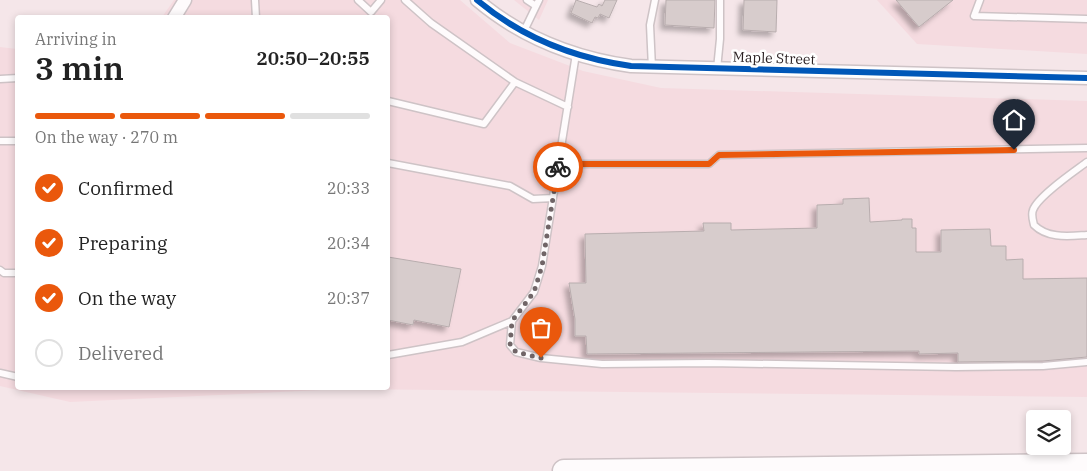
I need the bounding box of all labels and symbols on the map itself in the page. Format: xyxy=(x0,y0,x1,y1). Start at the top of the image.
street label: Maple Street xyxy=(732,48,816,68)
pin xyxy=(993,99,1035,150)
courier xyxy=(533,142,583,192)
pin xyxy=(520,307,562,358)

